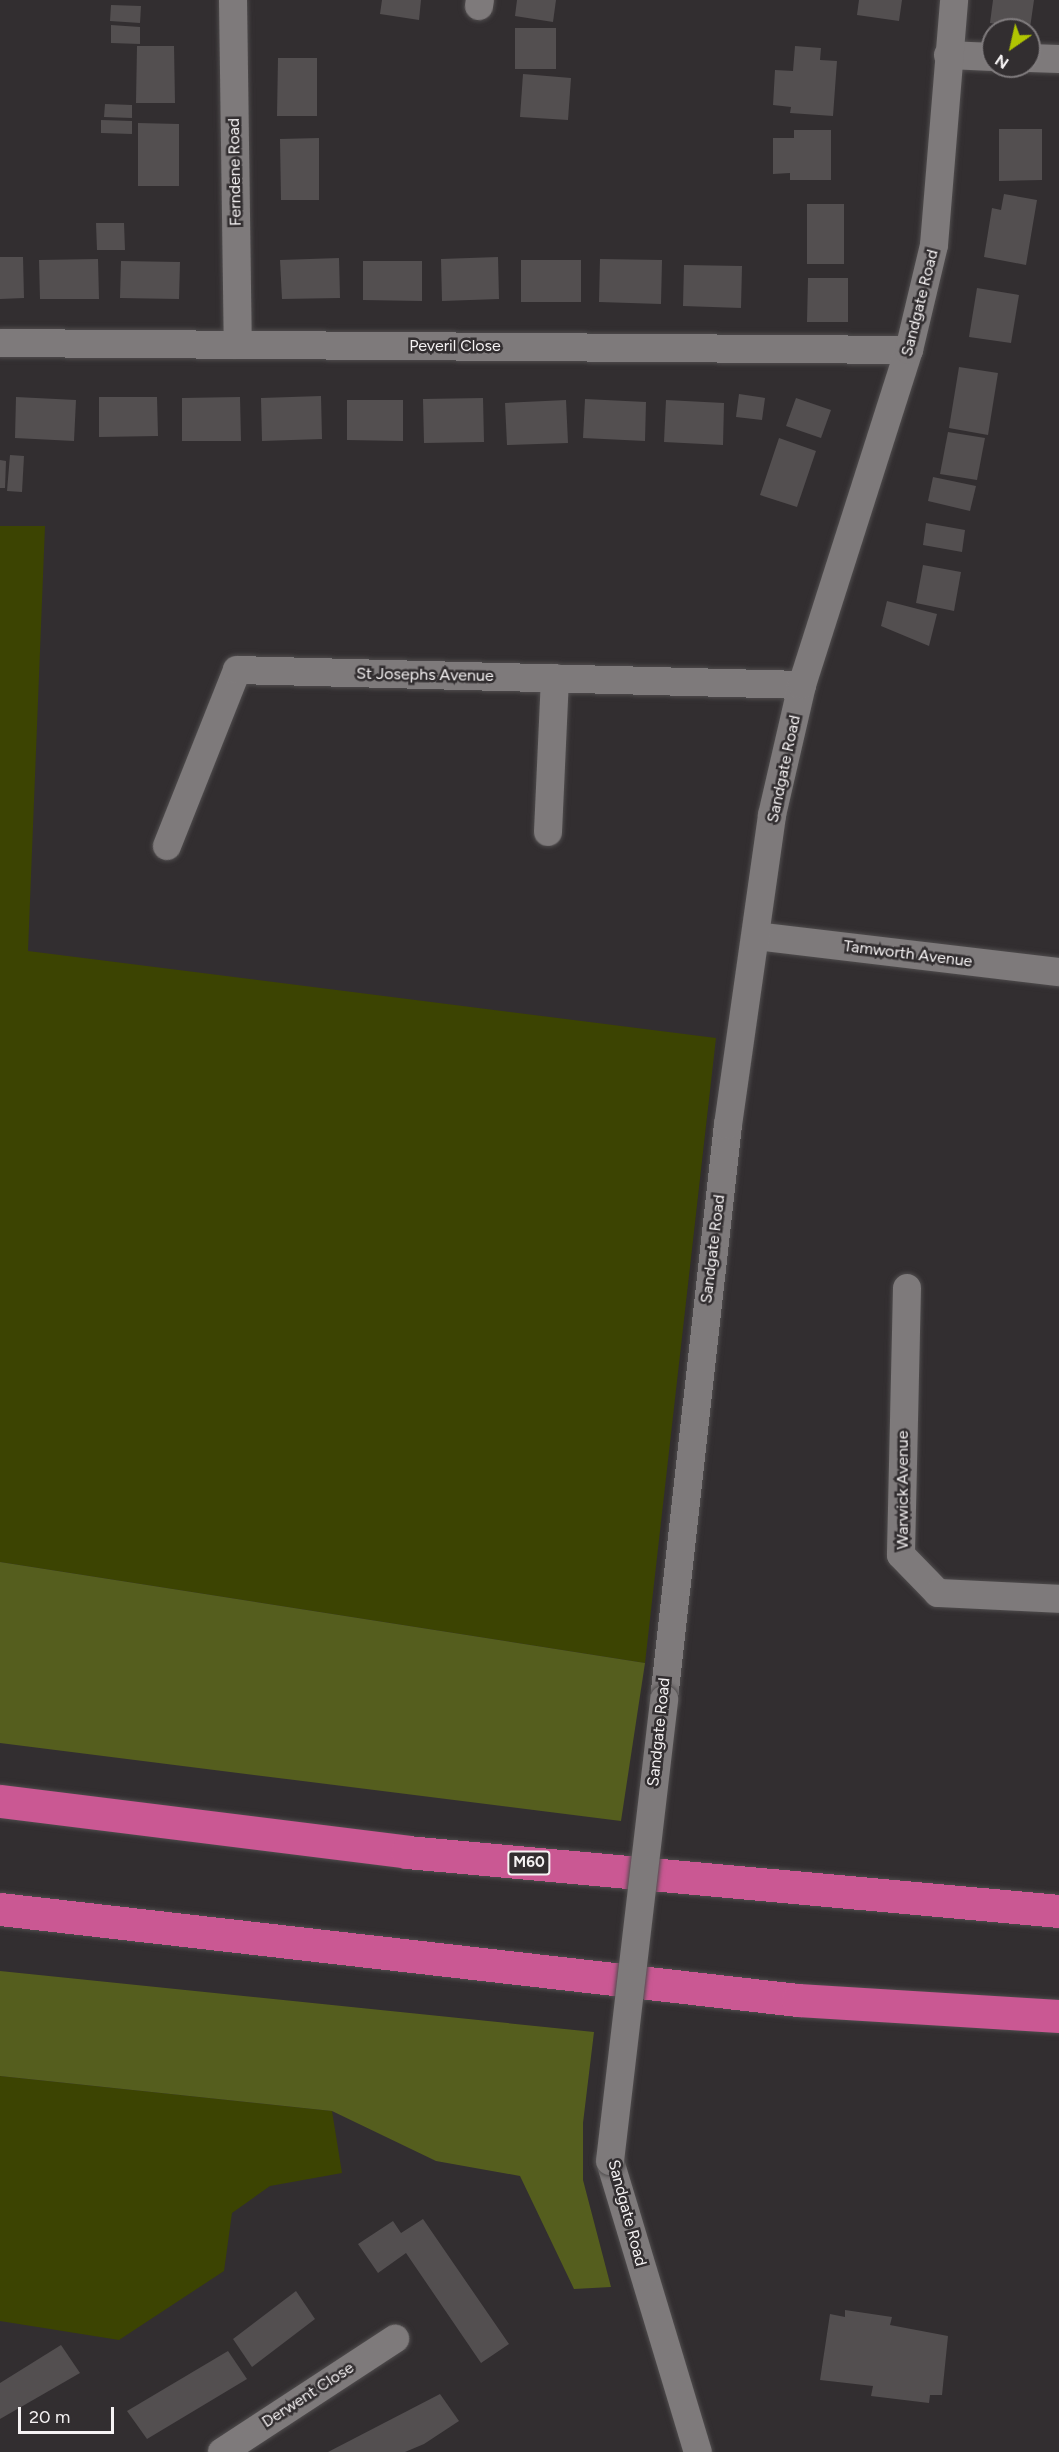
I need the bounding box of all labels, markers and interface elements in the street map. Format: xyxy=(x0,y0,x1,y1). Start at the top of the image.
north arrow xyxy=(981,18,1041,78)
text: N xyxy=(991,50,1012,73)
street label: Ferndene Road xyxy=(224,118,246,226)
street label: Sandgate Road xyxy=(897,248,943,358)
street label: Peveril Close xyxy=(409,336,501,356)
street label: St Josephs Avenue xyxy=(356,664,494,686)
street label: Sandgate Road xyxy=(763,714,805,824)
street label: Tamworth Avenue xyxy=(843,937,973,971)
street label: Sandgate Road xyxy=(697,1194,729,1304)
street label: Warwick Avenue xyxy=(893,1430,913,1550)
street label: Sandgate Road xyxy=(644,1677,674,1787)
road number: M60 xyxy=(506,1851,552,1875)
street label: Sandgate Road xyxy=(604,2158,650,2268)
street label: Derwent Close xyxy=(258,2358,358,2432)
scale bar xyxy=(21,2395,117,2433)
text: 20 m xyxy=(29,2406,70,2428)

